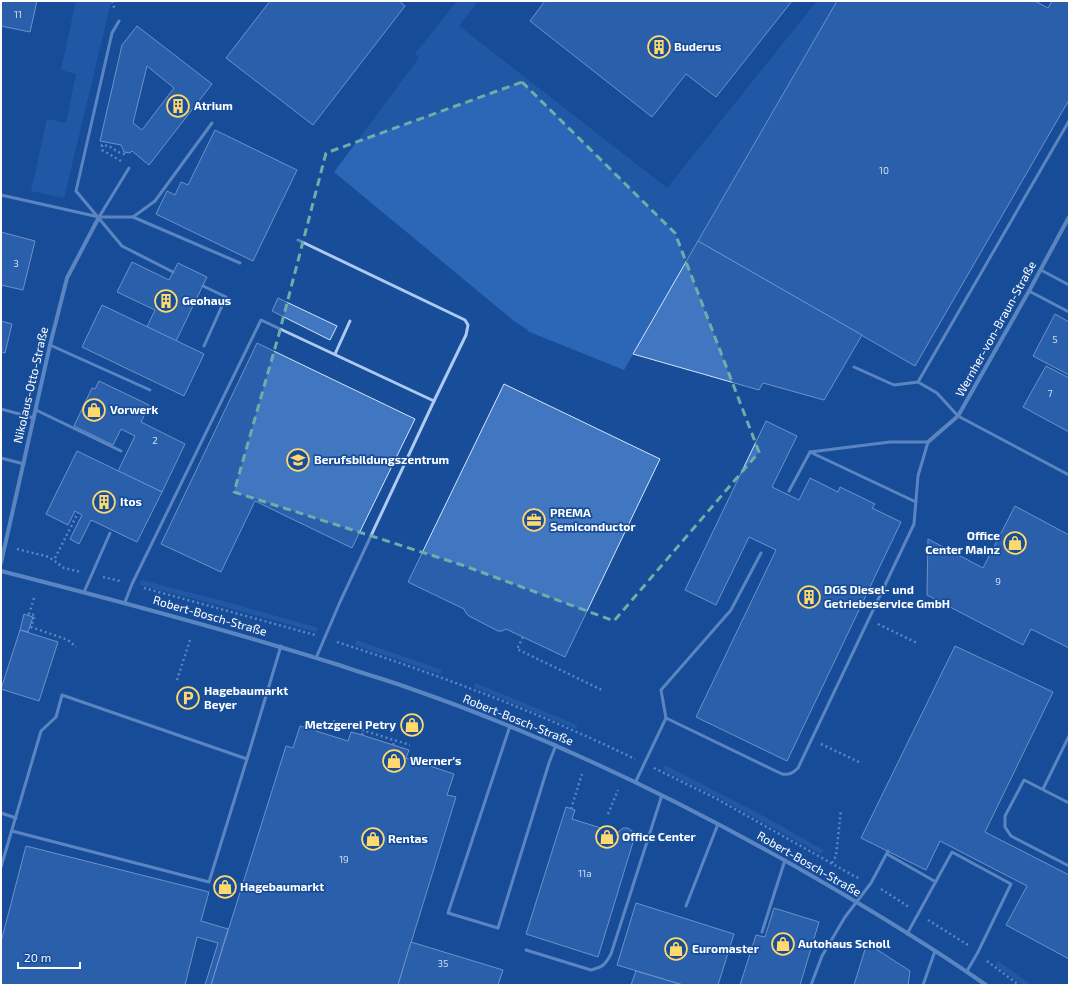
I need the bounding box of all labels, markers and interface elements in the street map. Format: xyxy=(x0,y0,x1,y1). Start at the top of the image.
house number: 11 xyxy=(14,8,22,20)
building icon: Buderus xyxy=(646,34,672,60)
place label: Buderus xyxy=(674,39,721,53)
building icon: Atrium xyxy=(165,93,191,119)
place label: Atrium xyxy=(194,98,233,112)
house number: 10 xyxy=(879,164,889,176)
house number: 3 xyxy=(13,257,19,269)
street label: Wernher-von-Braun-Straße xyxy=(952,258,1038,399)
building icon: Geohaus xyxy=(153,288,179,314)
place label: Geohaus xyxy=(182,293,231,307)
street label: Nikolaus-Otto-Straße xyxy=(10,325,50,444)
house number: 5 xyxy=(1052,333,1058,345)
house number: 7 xyxy=(1047,387,1053,399)
shop icon: Vorwerk xyxy=(81,397,107,423)
place label: Vorwerk xyxy=(110,402,158,416)
house number: 2 xyxy=(152,434,158,446)
school or university icon: Berufsbildungszentrum xyxy=(285,447,311,473)
place label: Berufsbildungszentrum xyxy=(314,452,449,466)
building icon: Itos xyxy=(91,489,117,515)
place label: Itos xyxy=(120,494,142,508)
place label: PREMA Semiconductor xyxy=(550,505,636,533)
office icon: PREMA Semiconductor xyxy=(521,507,547,533)
place label: Office Center Mainz xyxy=(925,528,1000,556)
shop icon: Office Center Mainz xyxy=(1002,530,1028,556)
house number: 9 xyxy=(995,575,1001,587)
place label: DGS Diesel- und Getriebeservice GmbH xyxy=(824,582,950,610)
building icon: DGS Diesel- und Getriebeservice GmbH xyxy=(796,584,822,610)
street label: Robert-Bosch-Straße xyxy=(152,592,269,638)
place label: Hagebaumarkt Beyer xyxy=(204,683,288,712)
parking icon: Hagebaumarkt Beyer xyxy=(175,685,201,711)
street label: Robert-Bosch-Straße xyxy=(461,691,576,748)
shop icon: Metzgerei Petry xyxy=(399,712,425,738)
place label: Metzgerei Petry xyxy=(305,717,396,732)
shop icon: Werner's xyxy=(381,748,407,774)
place label: Werner's xyxy=(410,753,461,767)
shop icon: Office Center xyxy=(594,824,620,850)
shop icon: Rentas xyxy=(360,826,386,852)
street label: Robert-Bosch-Straße xyxy=(755,828,864,899)
place label: Office Center xyxy=(622,829,696,843)
place label: Rentas xyxy=(388,831,428,845)
house number: 19 xyxy=(339,853,349,865)
house number: 11a xyxy=(578,867,592,879)
shop icon: Hagebaumarkt xyxy=(212,874,238,900)
place label: Hagebaumarkt xyxy=(240,879,324,893)
shop icon: Autohaus Scholl xyxy=(770,931,796,957)
shop icon: Euromaster xyxy=(663,936,689,962)
place label: Autohaus Scholl xyxy=(798,936,890,950)
place label: Euromaster xyxy=(692,941,759,955)
scale bar xyxy=(18,944,80,970)
text: 20 m xyxy=(24,950,51,964)
house number: 35 xyxy=(438,957,448,969)

